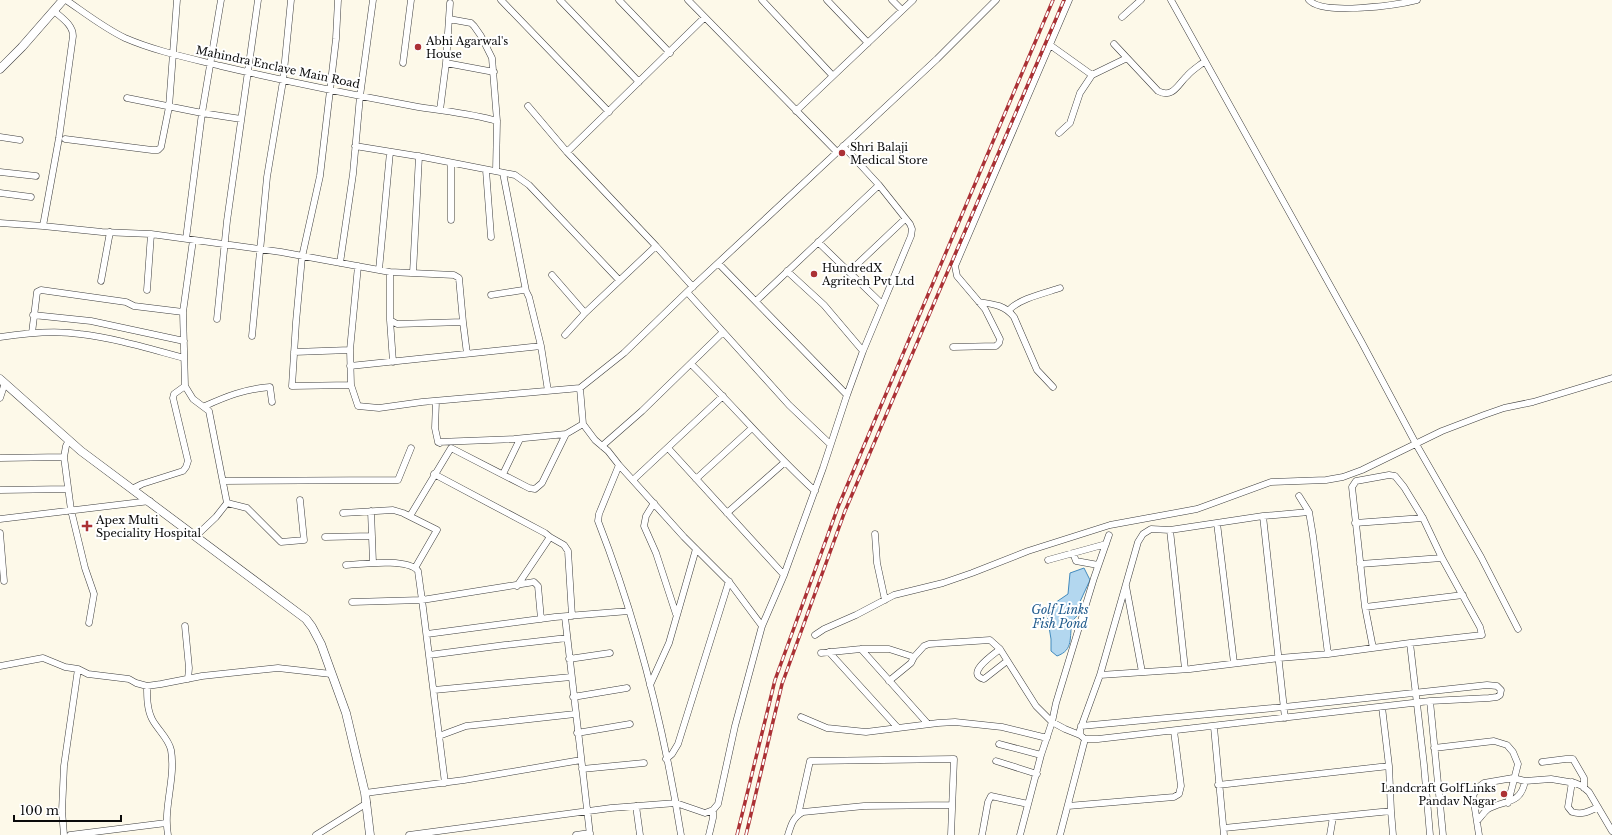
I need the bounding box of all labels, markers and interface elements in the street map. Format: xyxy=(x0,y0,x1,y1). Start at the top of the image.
place label: Abhi Agarwal's House xyxy=(425,34,508,61)
marker: Abhi Agarwal's House xyxy=(413,42,423,52)
street label: Mahindra Enclave Main Road xyxy=(195,43,362,91)
place label: Shri Balaji Medical Store xyxy=(850,140,928,167)
marker: Shri Balaji Medical Store xyxy=(837,148,847,158)
place label: HundredX Agritech Pvt Ltd xyxy=(821,261,915,288)
marker: HundredX Agritech Pvt Ltd xyxy=(809,269,819,279)
place label: Apex Multi Speciality Hospital xyxy=(95,513,201,540)
marker: Apex Multi Speciality Hospital xyxy=(81,520,93,532)
water label: Golf Links Fish Pond xyxy=(1031,602,1089,631)
place label: Landcraft GolfLinks Pandav Nagar xyxy=(1381,781,1497,808)
marker: Landcraft GolfLinks Pandav Nagar xyxy=(1499,789,1509,799)
scale bar xyxy=(14,797,121,823)
text: 100 m xyxy=(20,803,59,818)

